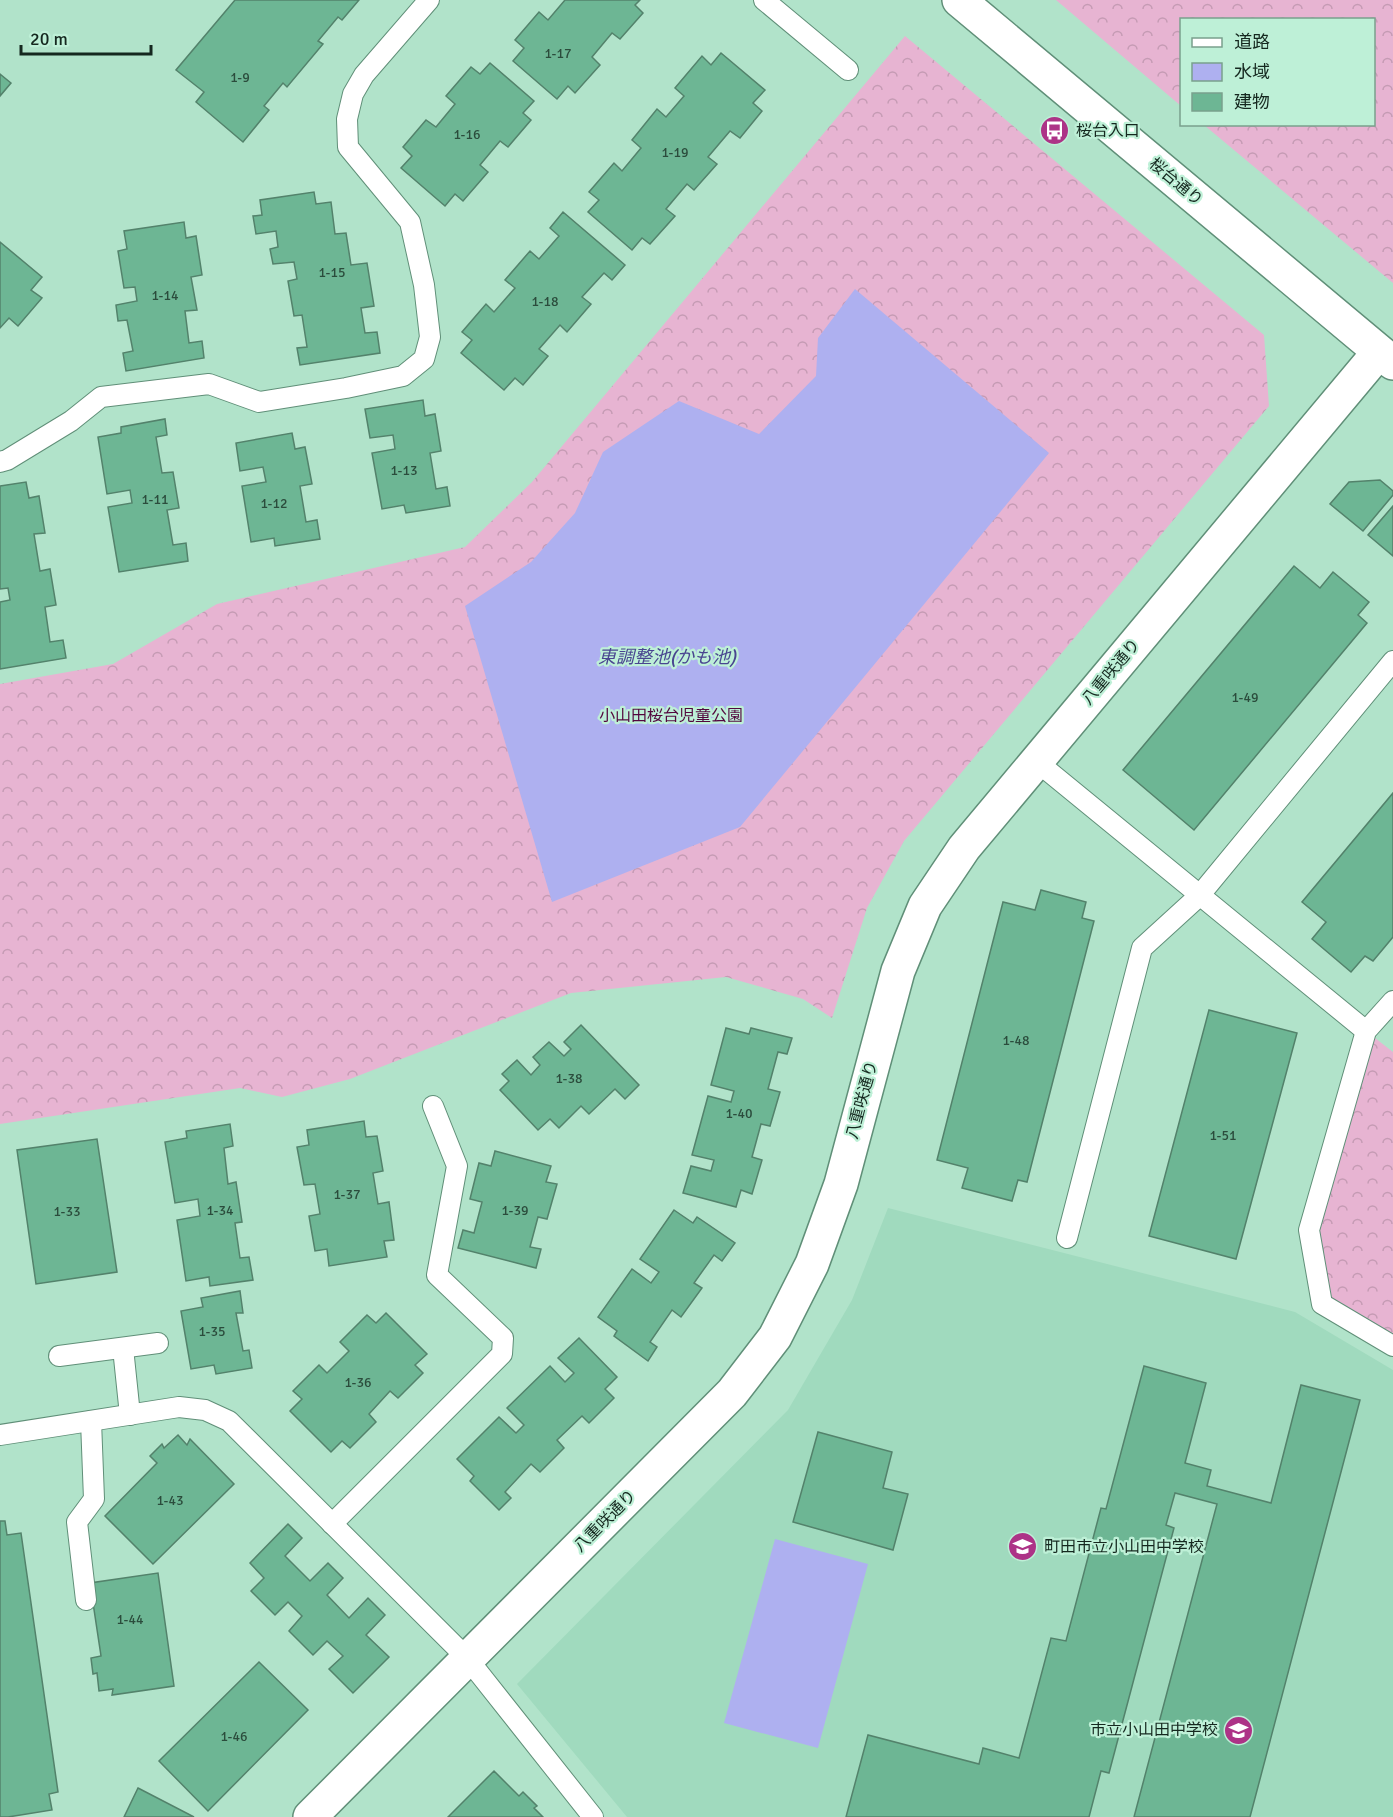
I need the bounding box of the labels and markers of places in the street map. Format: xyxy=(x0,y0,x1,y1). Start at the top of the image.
bus stop icon: 桜台入口 xyxy=(1039,115,1071,147)
place label: 桜台入口 xyxy=(1076,121,1140,141)
school or university icon: 町田市立小山田中学校 xyxy=(1007,1531,1039,1563)
place label: 町田市立小山田中学校 xyxy=(1044,1537,1204,1557)
school or university icon: 市立小山田中学校 xyxy=(1223,1714,1255,1746)
place label: 市立小山田中学校 xyxy=(1090,1720,1218,1740)

